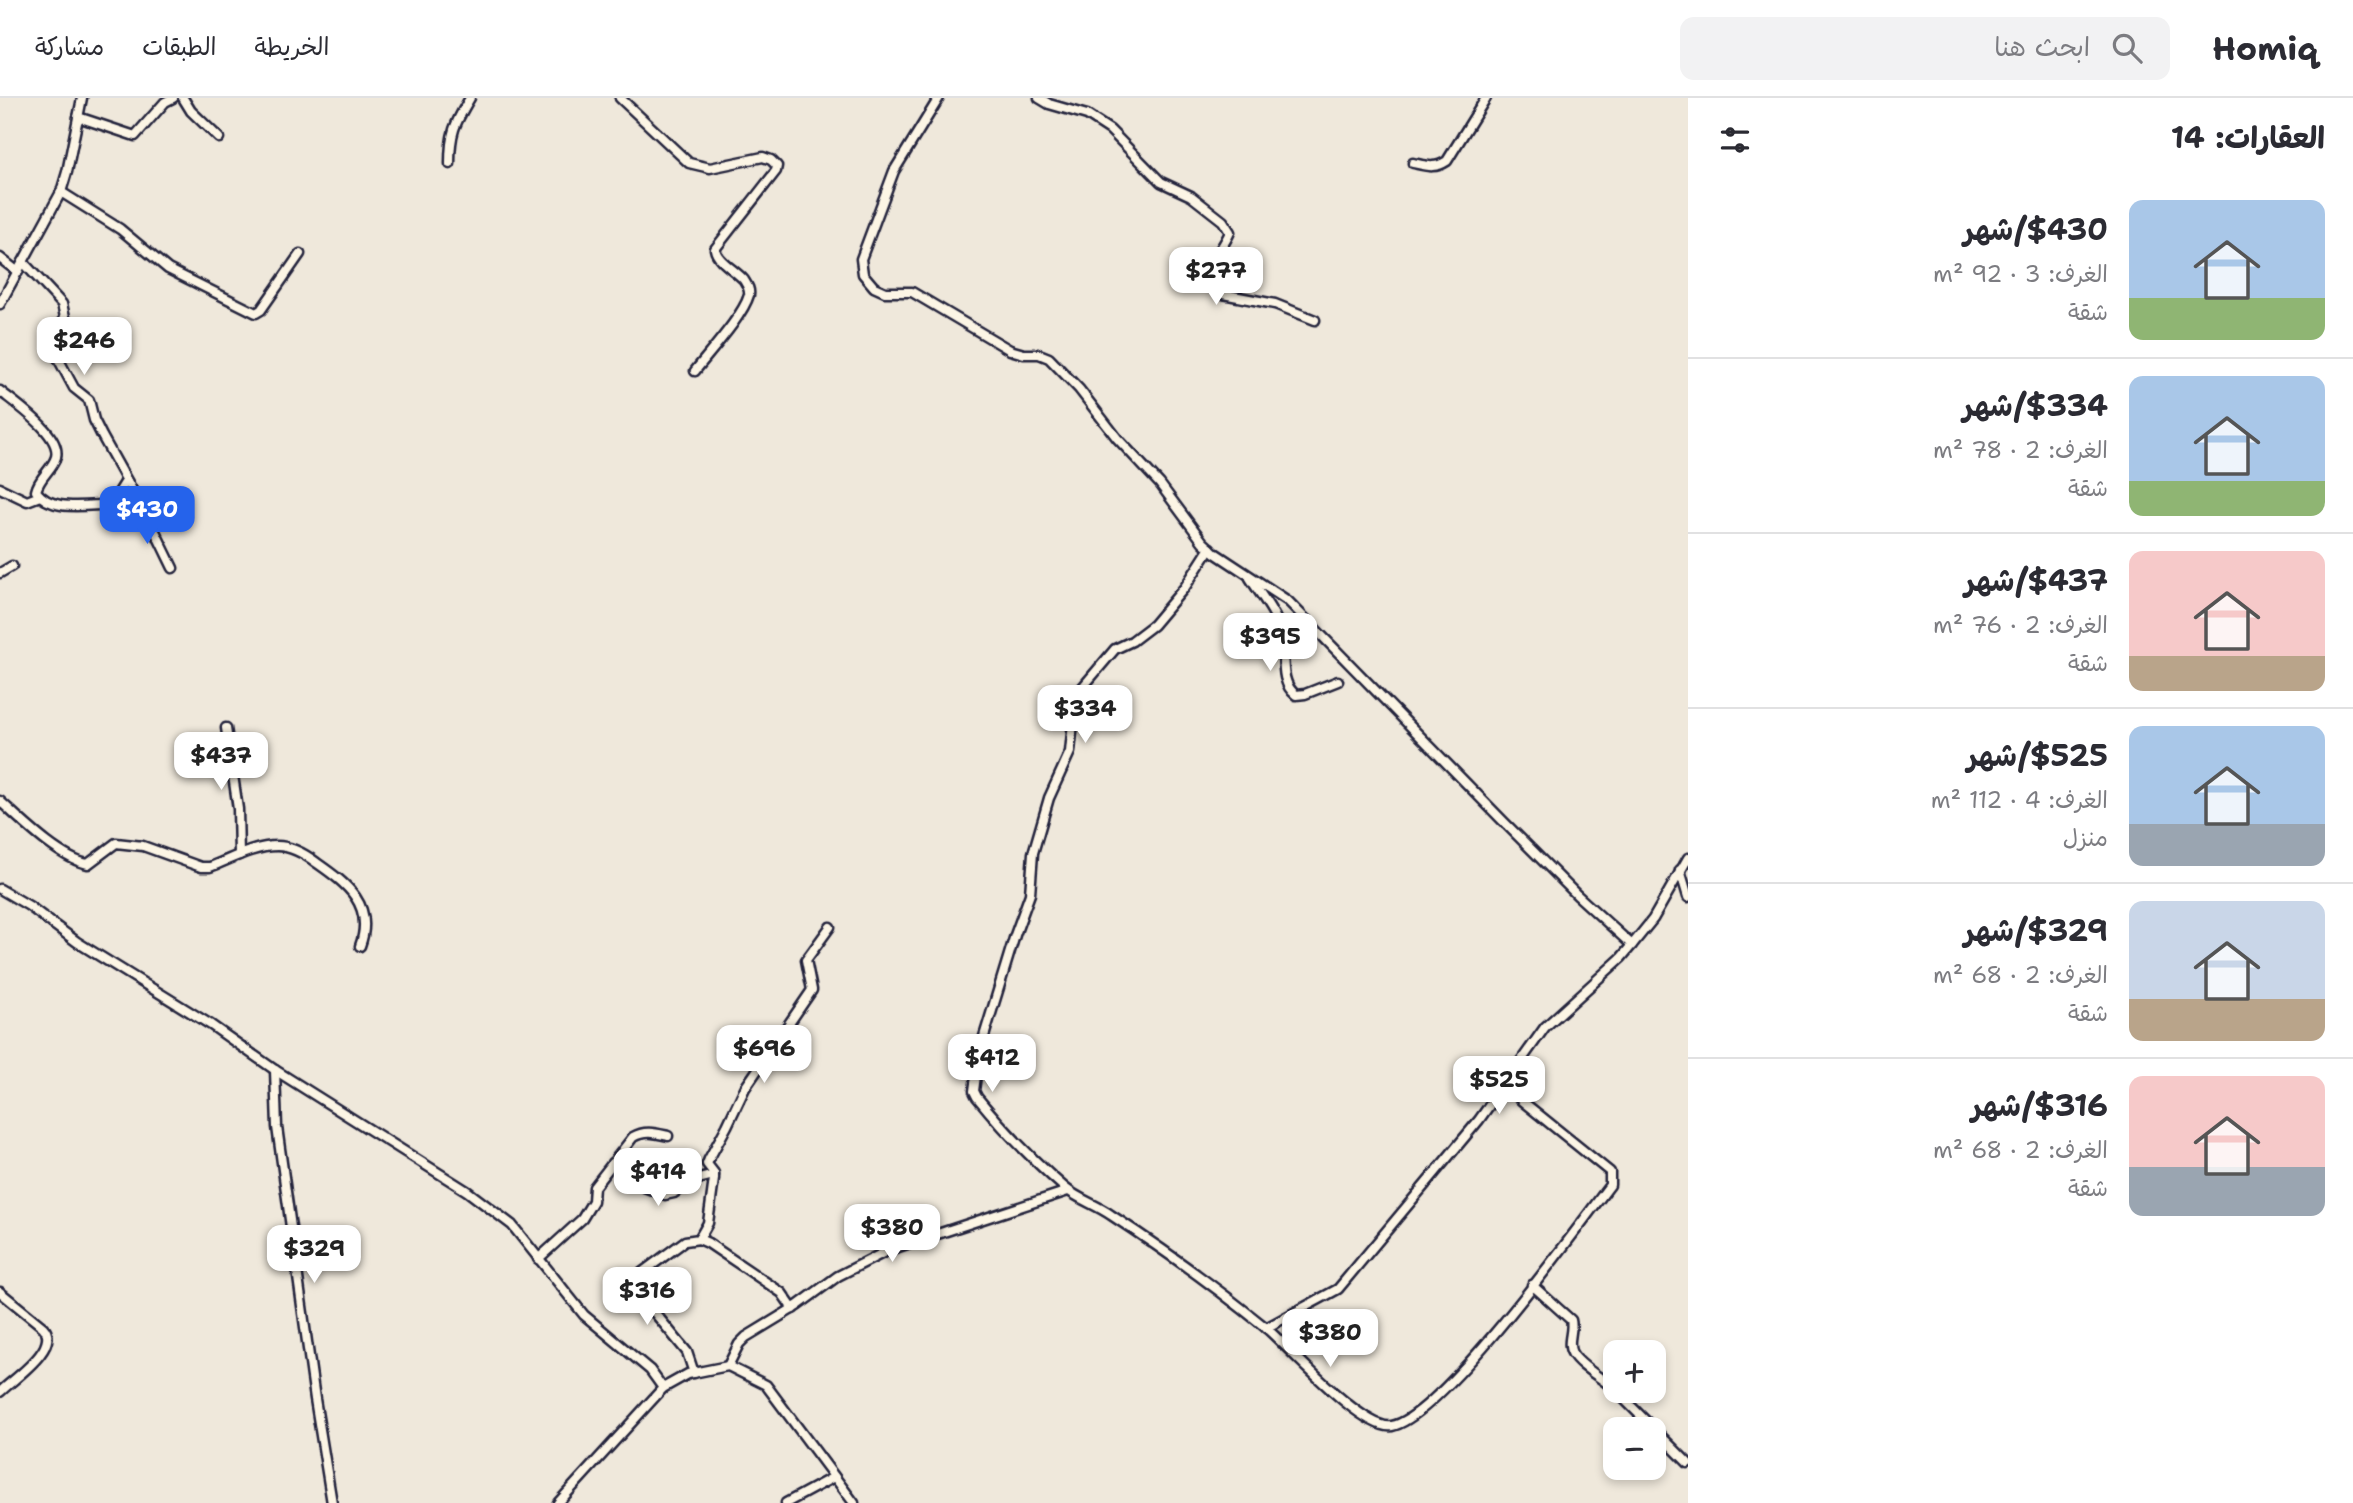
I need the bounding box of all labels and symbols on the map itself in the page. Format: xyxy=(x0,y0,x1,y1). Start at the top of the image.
pin: $277 xyxy=(1175,248,1257,307)
pin: $246 xyxy=(43,317,125,377)
pin: $430 xyxy=(106,486,188,546)
pin: $395 xyxy=(1229,614,1311,673)
pin: $334 xyxy=(1044,686,1126,745)
pin: $437 xyxy=(180,732,262,792)
pin: $696 xyxy=(723,1026,805,1085)
pin: $412 xyxy=(951,1034,1033,1094)
pin: $525 xyxy=(1458,1056,1540,1116)
pin: $414 xyxy=(617,1148,699,1208)
pin: $380 xyxy=(851,1204,933,1264)
pin: $329 xyxy=(273,1226,355,1285)
pin: $316 xyxy=(606,1268,688,1327)
pin: $380 xyxy=(1289,1310,1371,1369)

